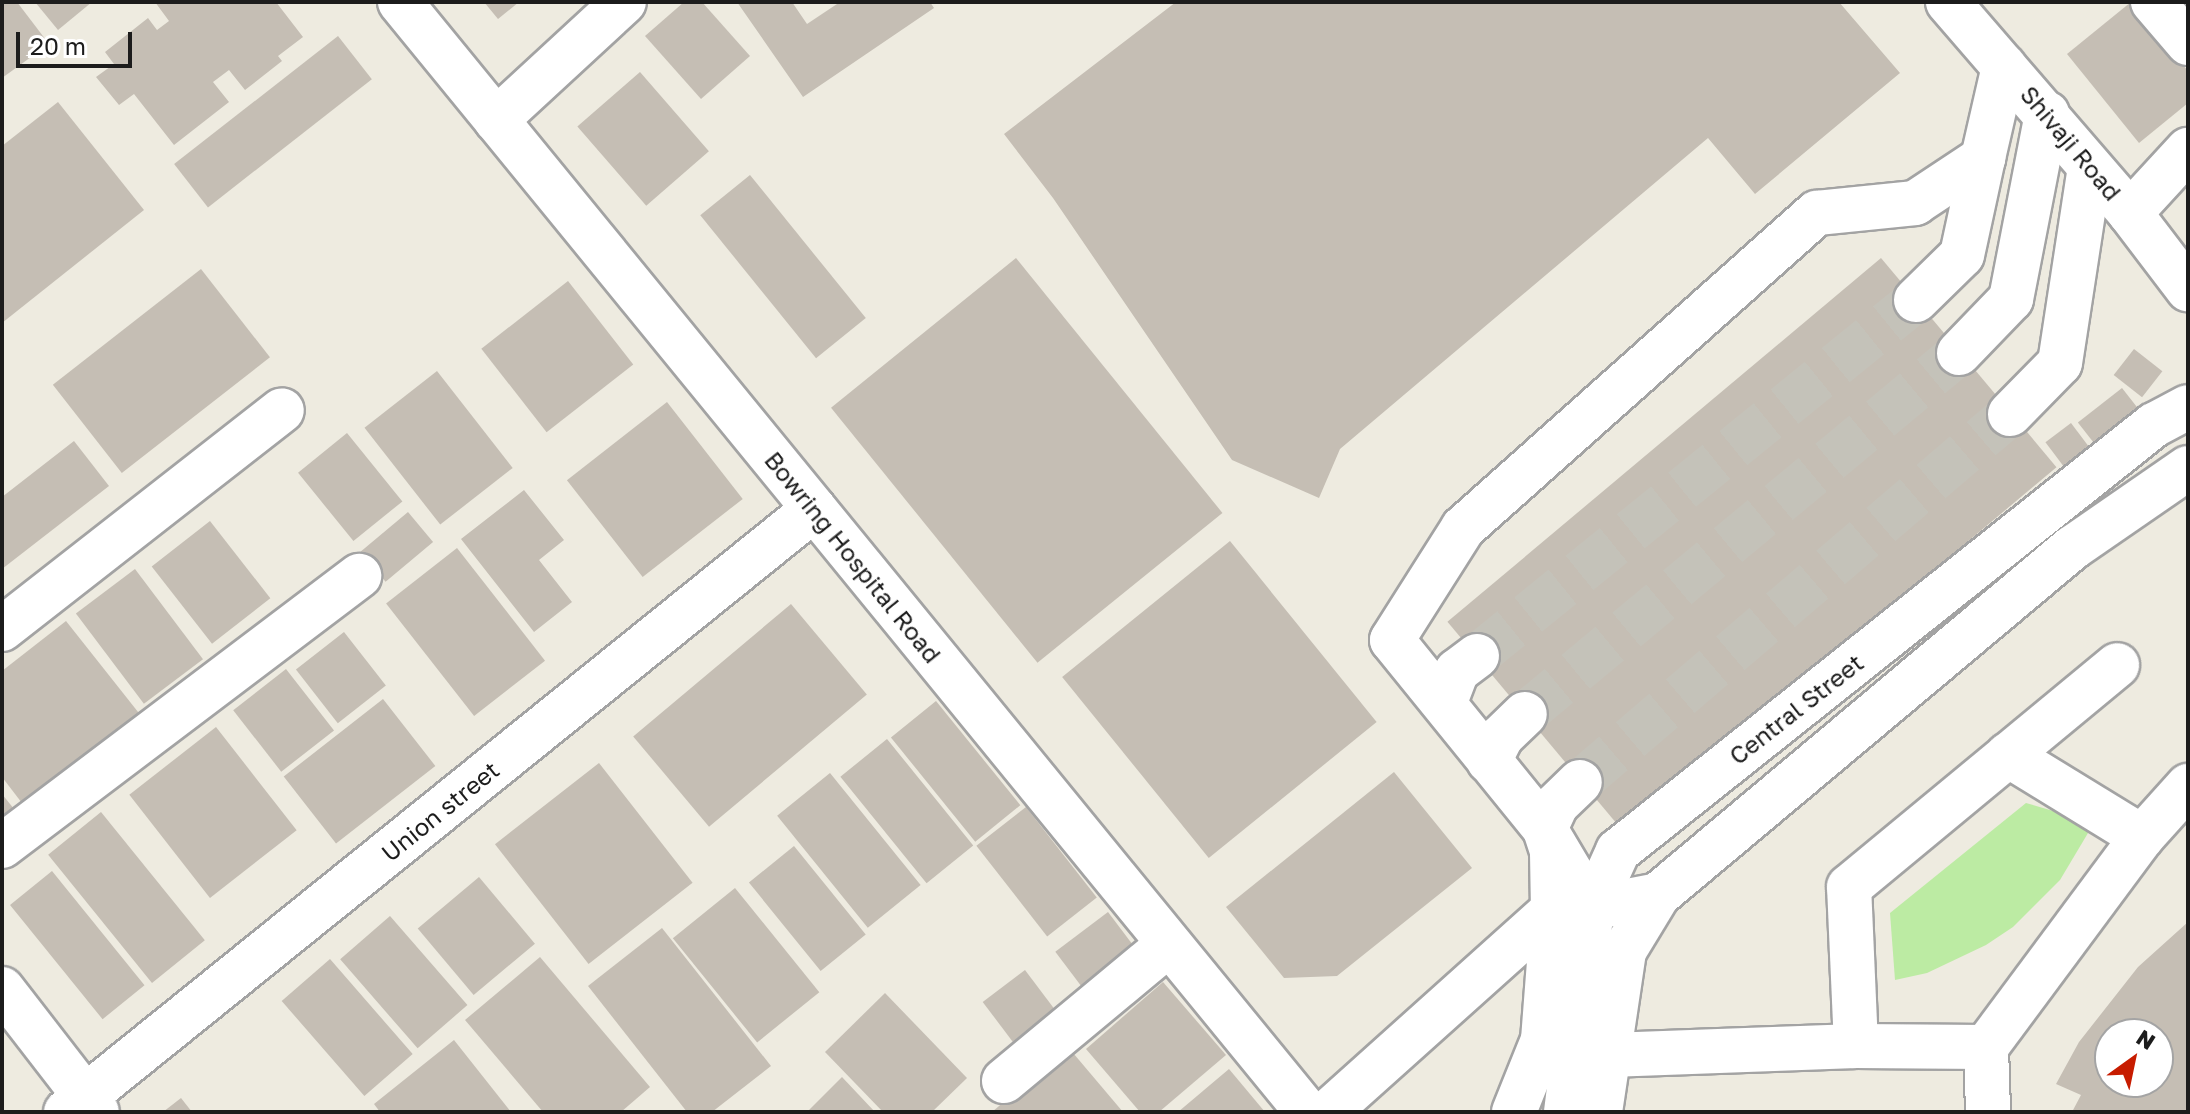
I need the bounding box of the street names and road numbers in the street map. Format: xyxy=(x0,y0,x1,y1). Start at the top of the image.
street label: Shivaji Road xyxy=(2015,80,2127,206)
street label: Bowring Hospital Road xyxy=(759,446,947,668)
street label: Central Street xyxy=(1723,648,1869,770)
street label: Union street xyxy=(375,755,505,867)

